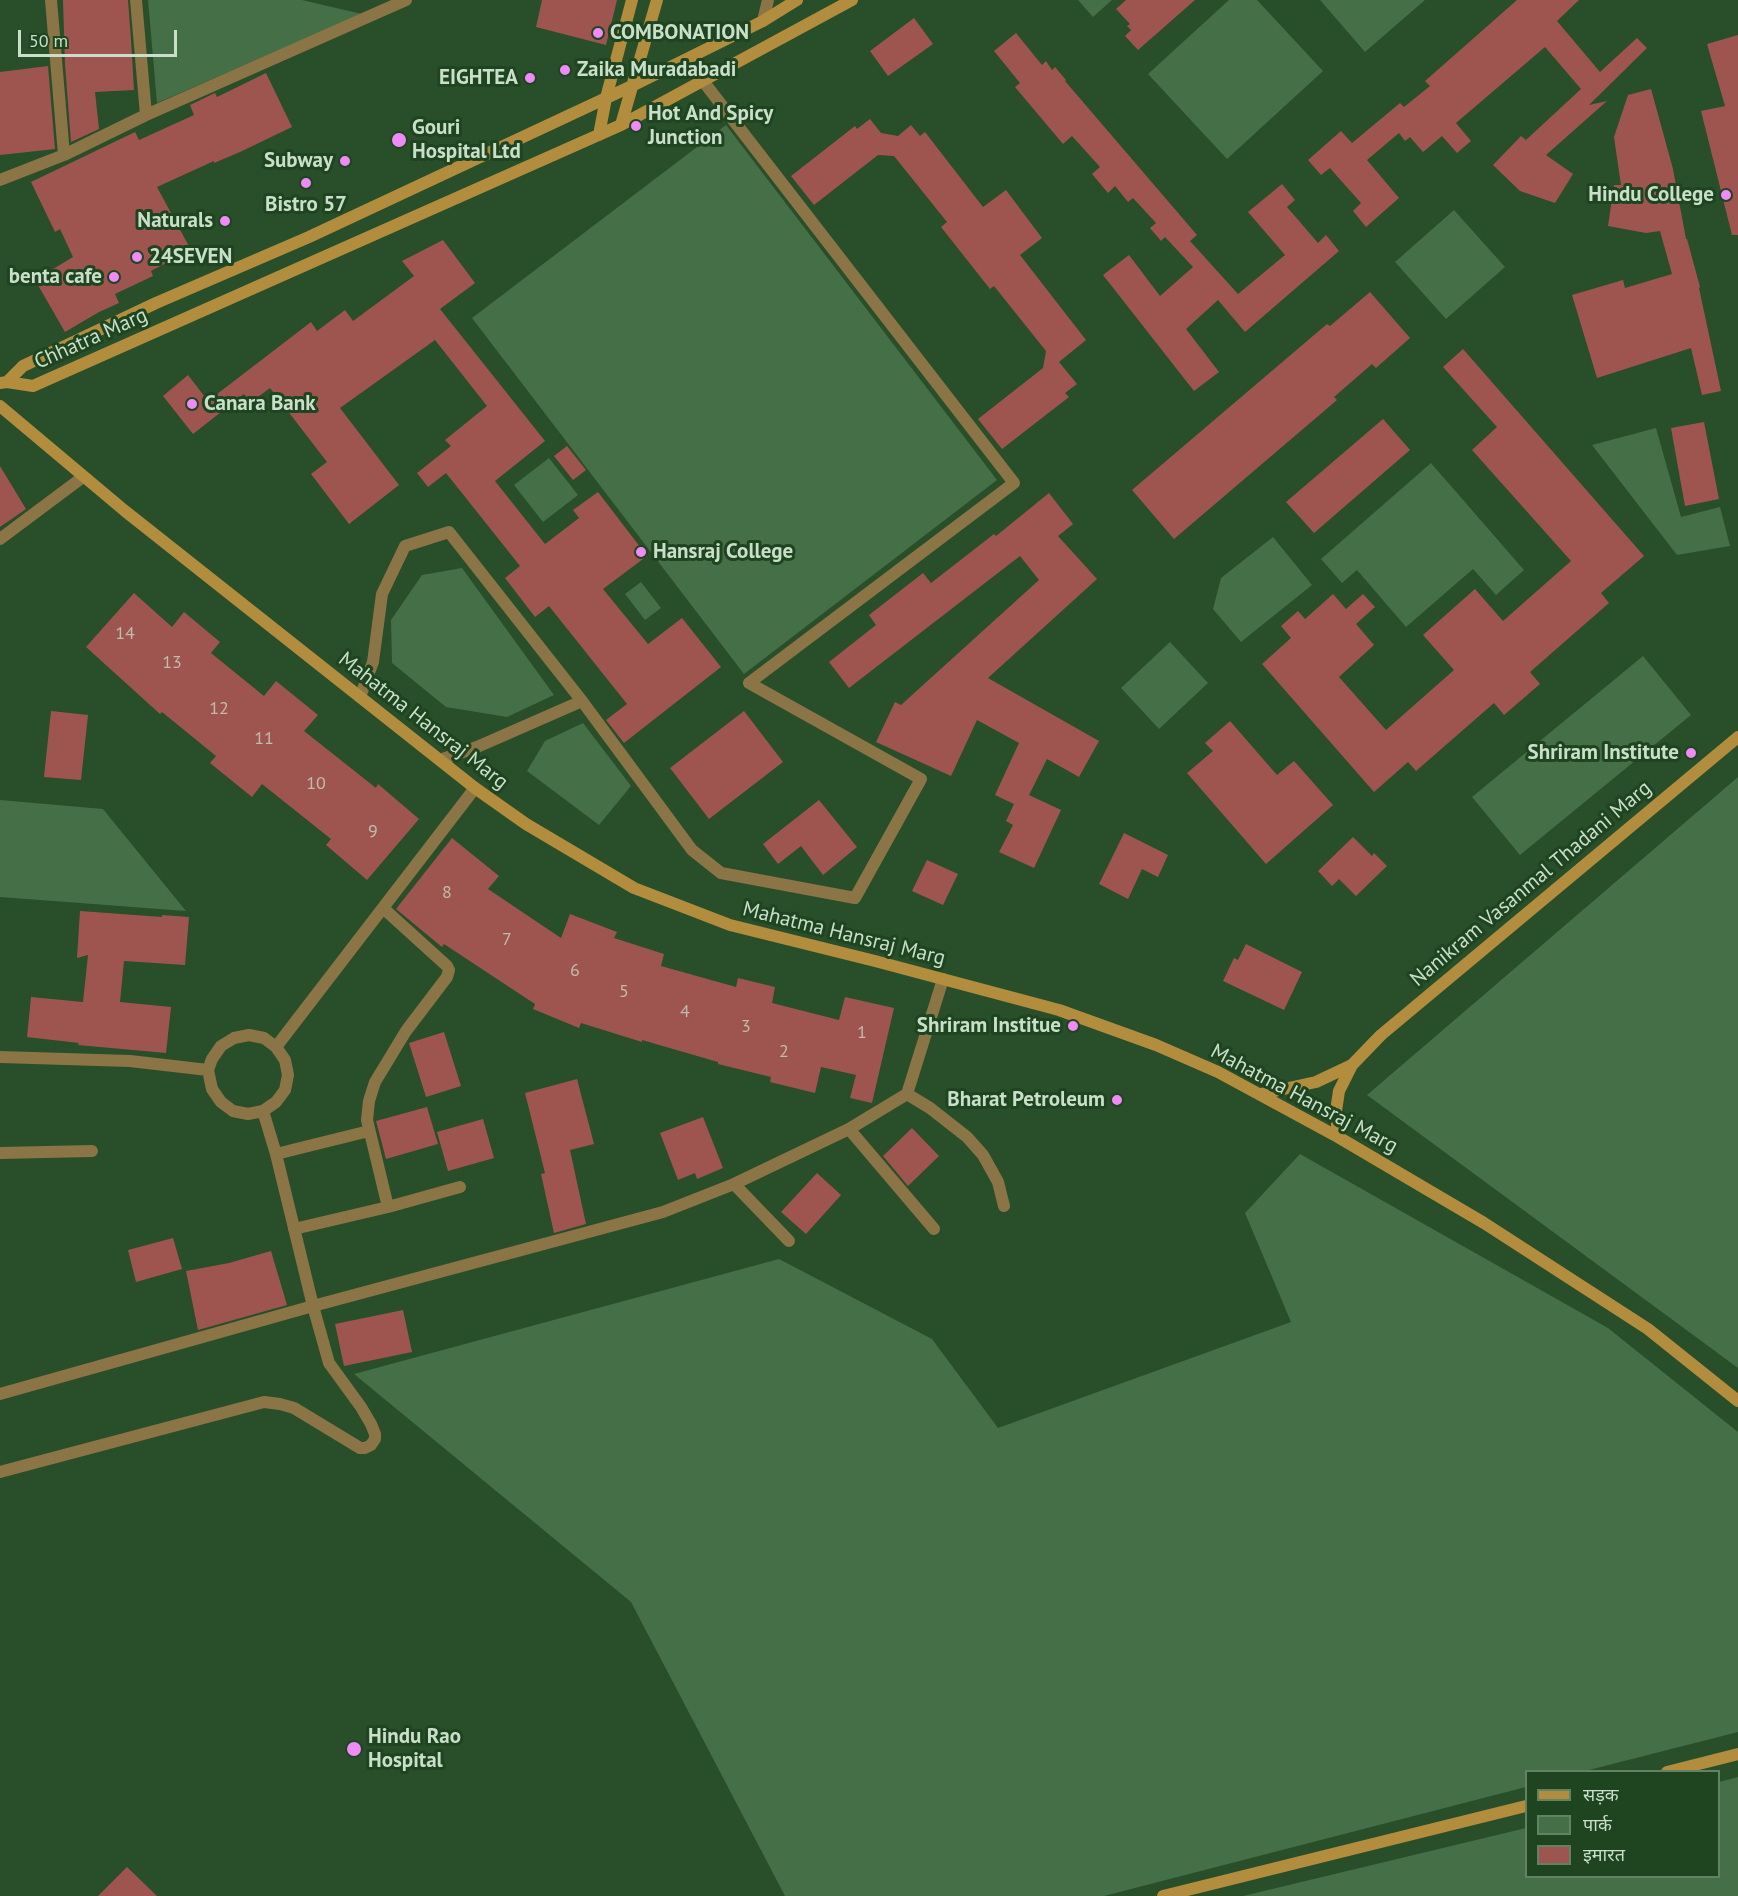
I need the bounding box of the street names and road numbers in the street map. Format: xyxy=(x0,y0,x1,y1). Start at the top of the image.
street label: Chhatra Marg xyxy=(31,303,151,375)
street label: Mahatma Hansraj Marg xyxy=(333,647,513,795)
street label: Nanikram Vasanmal Thadani Marg xyxy=(1405,776,1657,992)
street label: Mahatma Hansraj Marg xyxy=(740,897,948,971)
street label: Mahatma Hansraj Marg xyxy=(1206,1039,1402,1159)

